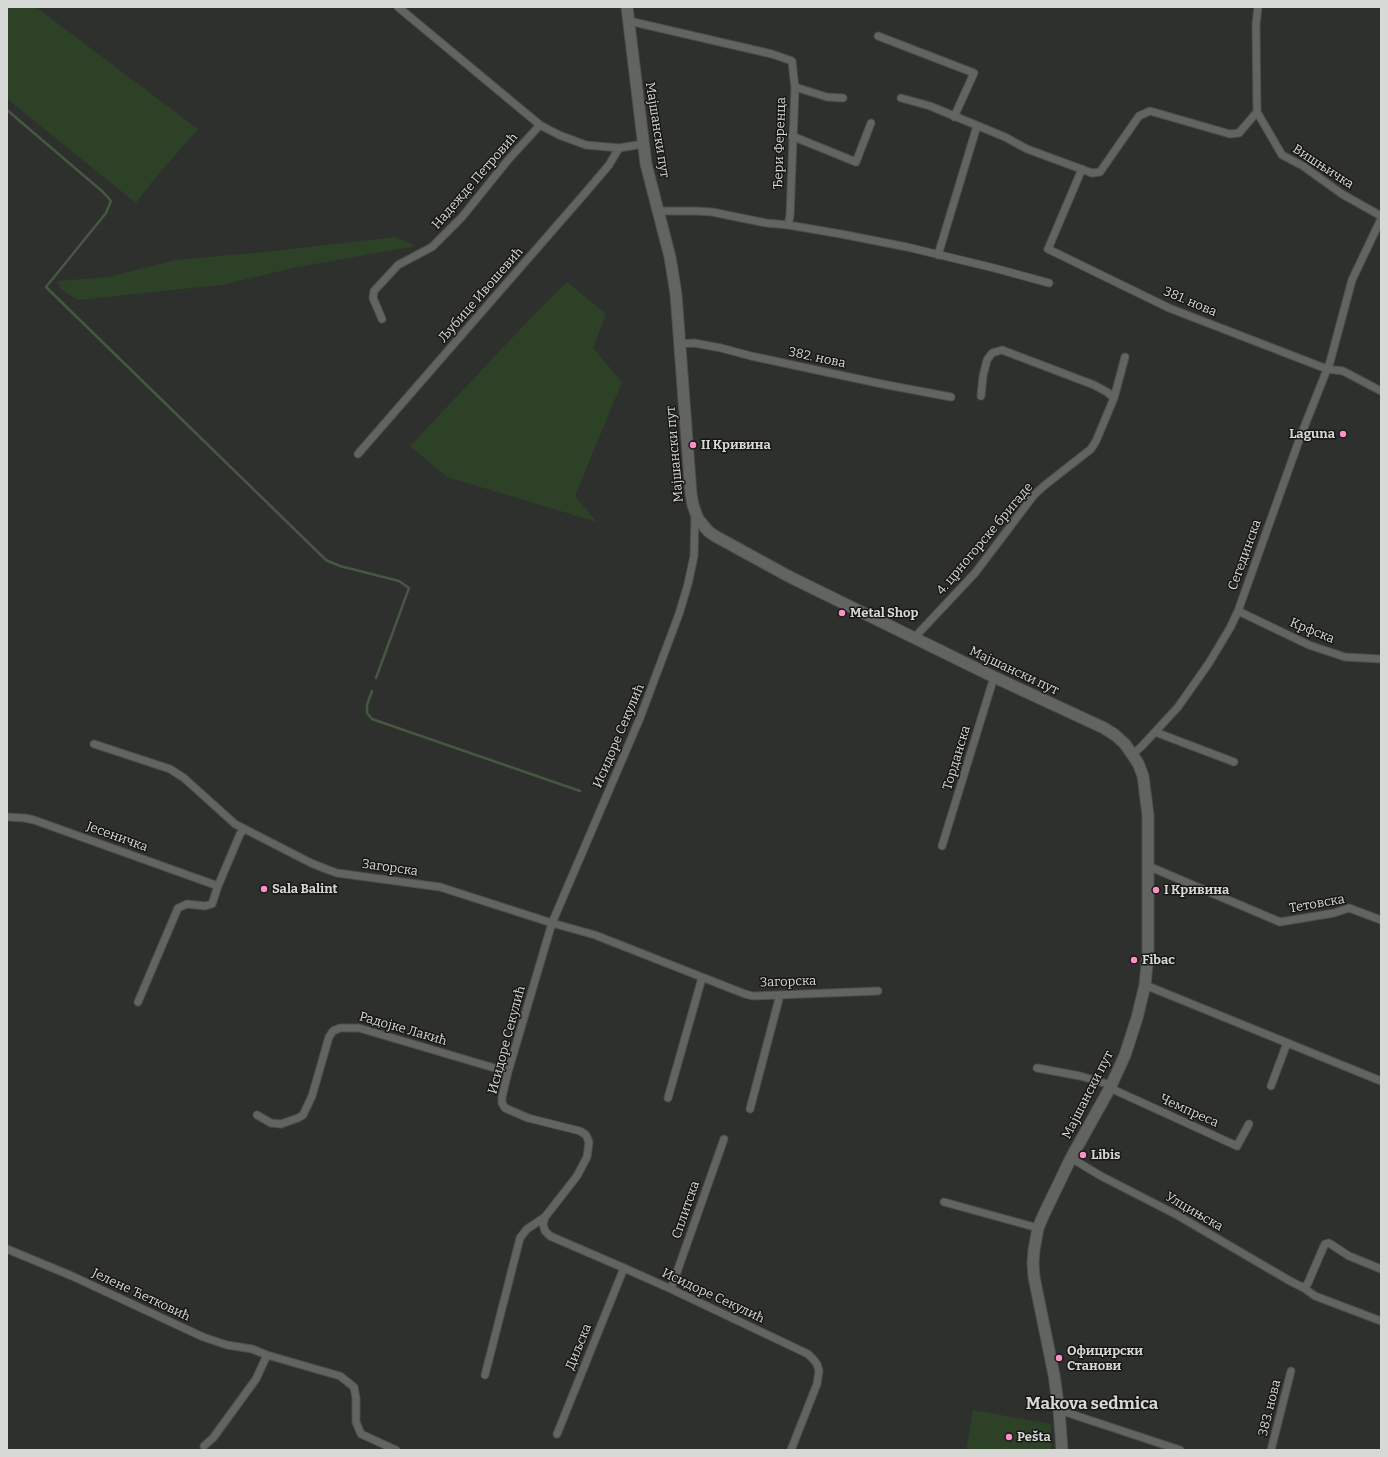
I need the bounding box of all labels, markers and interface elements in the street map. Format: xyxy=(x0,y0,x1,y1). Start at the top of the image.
street label: Мајшански пут xyxy=(642,81,672,179)
street label: Ђери Ференца xyxy=(771,97,789,189)
street label: Надежде Петровић xyxy=(429,130,521,232)
street label: Вишњичка xyxy=(1290,141,1356,193)
street label: Љубице Ивошевић xyxy=(435,244,527,346)
street label: 381. нова xyxy=(1161,284,1219,320)
street label: 382. нова xyxy=(787,344,847,372)
street label: Мајшански пут xyxy=(663,405,687,503)
place label: Laguna xyxy=(1289,426,1335,442)
marker: Laguna xyxy=(1338,429,1348,439)
place label: II Кривина xyxy=(701,437,771,453)
marker: II Кривина xyxy=(688,440,698,450)
street label: 4. црногорске бригаде xyxy=(934,480,1036,598)
street label: Сегединска xyxy=(1225,518,1265,592)
place label: Metal Shop xyxy=(850,605,918,621)
marker: Metal Shop xyxy=(837,608,847,618)
street label: Крфска xyxy=(1287,615,1337,647)
street label: Мајшански пут xyxy=(967,643,1061,699)
street label: Исидоре Секулић xyxy=(590,682,648,790)
street label: Торданска xyxy=(940,724,974,792)
street label: Јесеничка xyxy=(84,819,150,855)
street label: Загорска xyxy=(361,856,419,880)
place label: Sala Balint xyxy=(272,881,338,897)
place label: I Кривина xyxy=(1164,882,1229,898)
marker: Sala Balint xyxy=(259,884,269,894)
marker: I Кривина xyxy=(1151,885,1161,895)
street label: Тетовска xyxy=(1288,891,1346,917)
place label: Fibac xyxy=(1142,952,1175,968)
marker: Fibac xyxy=(1129,955,1139,965)
street label: Загорска xyxy=(760,973,816,991)
street label: Исидоре Секулић xyxy=(485,984,529,1096)
street label: Радојке Лакић xyxy=(357,1009,449,1049)
street label: Мајшански пут xyxy=(1059,1048,1117,1142)
street label: Чемпреса xyxy=(1157,1091,1221,1131)
place label: Libis xyxy=(1091,1147,1120,1163)
marker: Libis xyxy=(1078,1150,1088,1160)
street label: Сплитска xyxy=(669,1179,703,1241)
street label: Улцињска xyxy=(1162,1189,1226,1235)
street label: Јелене Ћетковић xyxy=(89,1265,193,1325)
street label: Исидоре Секулић xyxy=(659,1265,767,1327)
street label: Диљска xyxy=(563,1322,595,1372)
place label: Официрски Станови xyxy=(1067,1343,1143,1374)
marker: Официрски Станови xyxy=(1054,1353,1064,1363)
street label: 383. нова xyxy=(1255,1378,1285,1438)
district label: Makova sedmica xyxy=(1026,1394,1158,1414)
place label: Pešta xyxy=(1017,1429,1051,1445)
marker: Pešta xyxy=(1004,1432,1014,1442)

